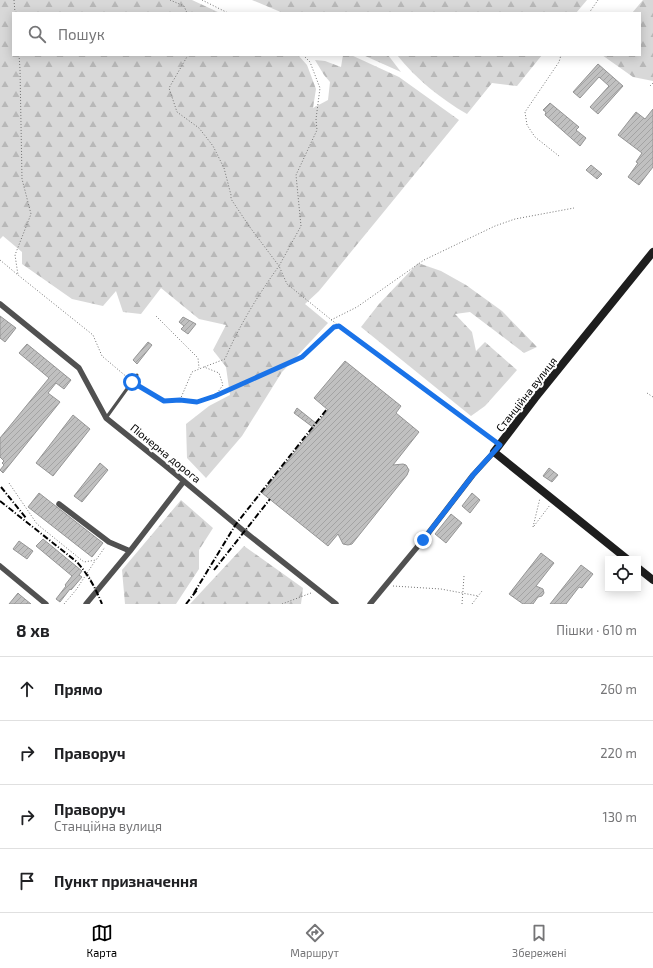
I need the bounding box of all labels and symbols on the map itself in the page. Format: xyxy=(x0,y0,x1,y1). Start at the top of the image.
street label: Станційна вулиця xyxy=(493,354,560,435)
route start xyxy=(123,373,141,391)
street label: Піонерна дорога xyxy=(128,421,204,485)
route end xyxy=(414,531,432,549)

